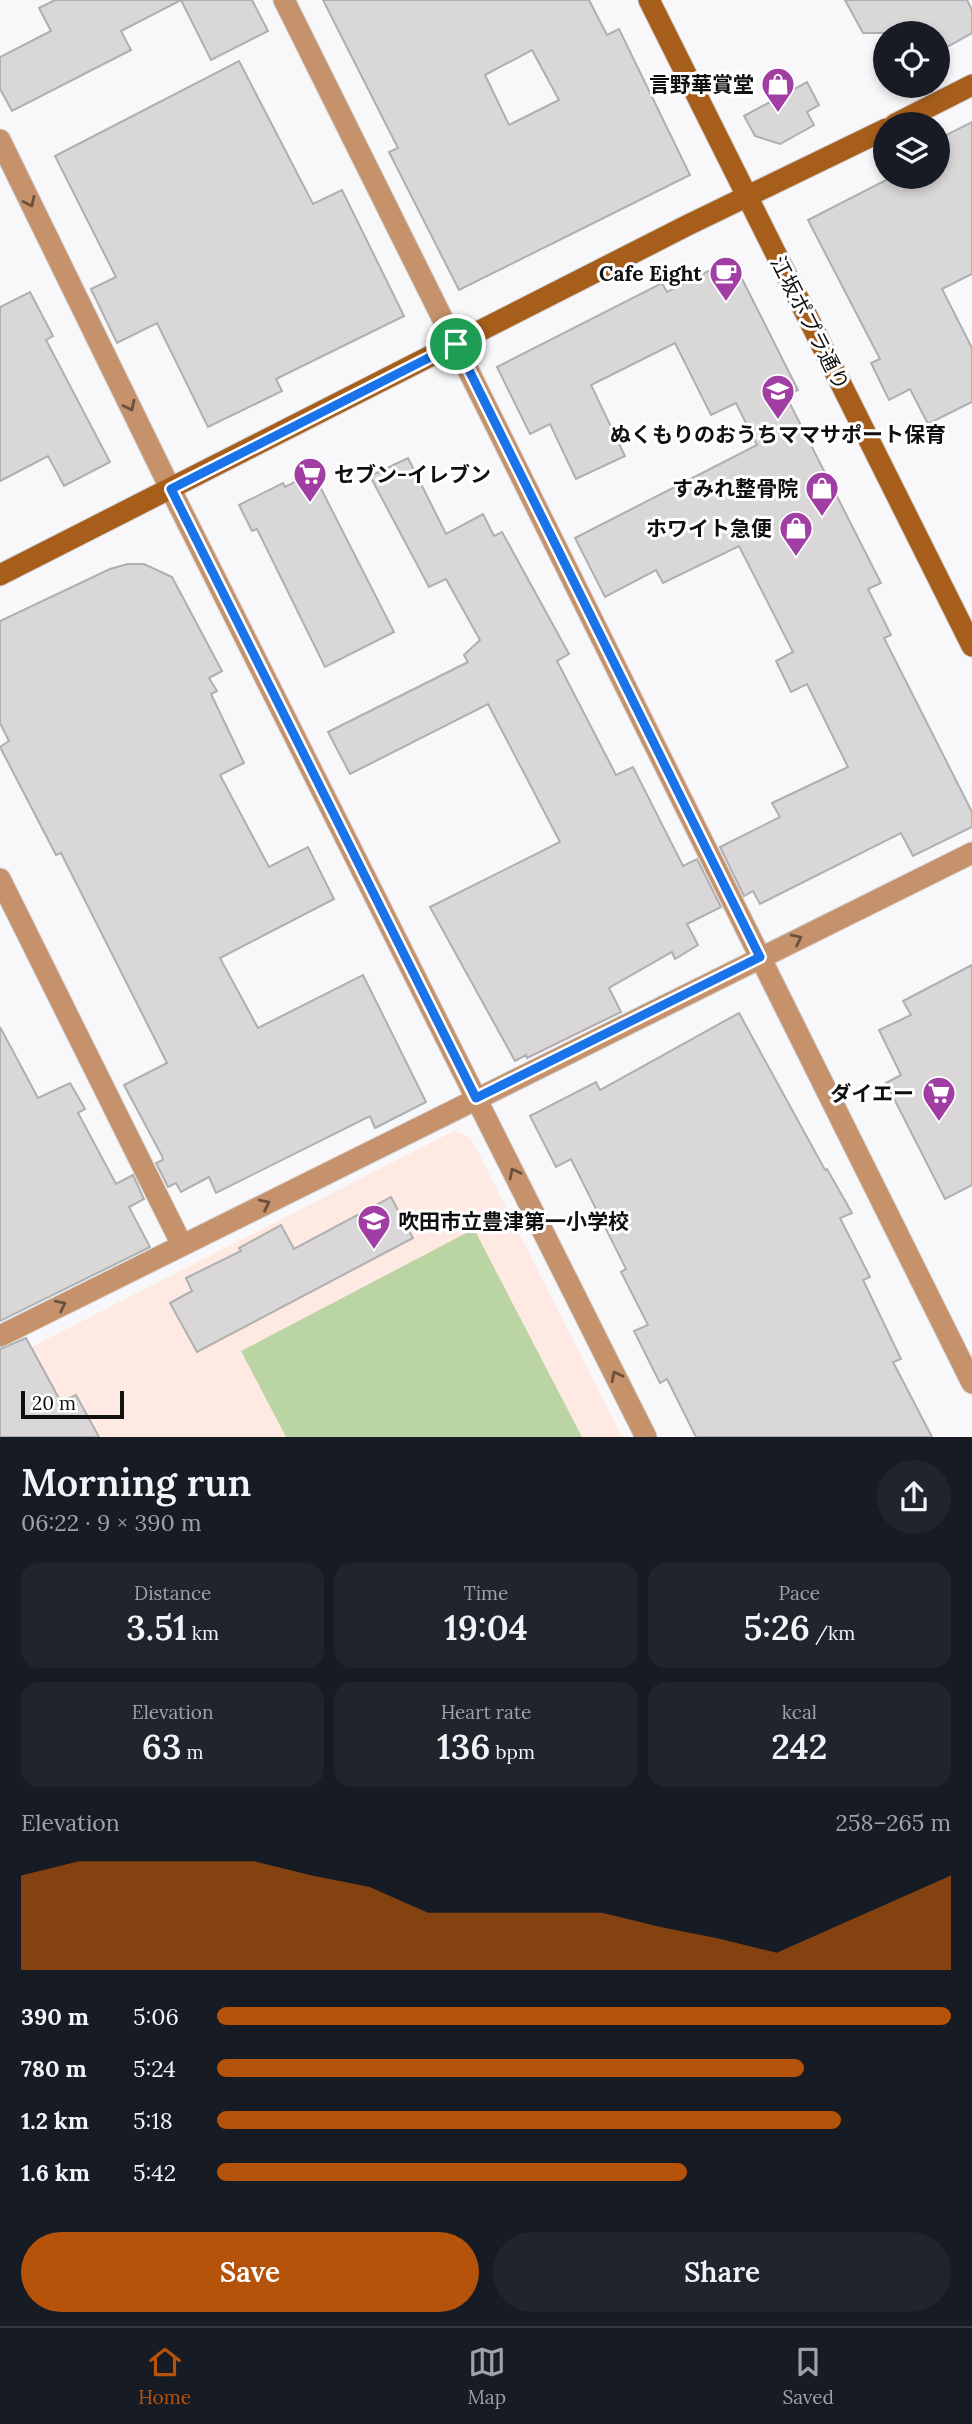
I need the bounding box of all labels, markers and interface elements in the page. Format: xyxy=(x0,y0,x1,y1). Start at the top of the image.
map controls xyxy=(873,21,950,189)
button: locate xyxy=(873,21,950,98)
shop icon: 言野華賞堂 xyxy=(759,65,797,114)
place label: 言野華賞堂 xyxy=(649,71,754,98)
button: layers xyxy=(873,112,950,189)
one-way arrow xyxy=(22,195,36,207)
street label: 江坂ポプラ通り xyxy=(765,251,855,395)
cafe icon: Cafe Eight xyxy=(707,254,745,303)
place label: Cafe Eight xyxy=(599,260,702,287)
pin xyxy=(426,314,486,374)
icon: arrive xyxy=(437,325,475,363)
school or university icon: ぬくもりのおうちママサポート保育 xyxy=(759,372,797,421)
one-way arrow xyxy=(122,399,136,411)
place label: ぬくもりのおうちママサポート保育 xyxy=(610,421,946,448)
supermarket icon: セブン-イレブン xyxy=(291,455,329,504)
place label: セブン-イレブン xyxy=(334,461,491,488)
shop icon: すみれ整骨院 xyxy=(803,469,841,518)
place label: すみれ整骨院 xyxy=(672,475,798,502)
shop icon: ホワイト急便 xyxy=(777,509,815,558)
place label: ホワイト急便 xyxy=(646,515,772,542)
one-way arrow xyxy=(790,933,802,947)
supermarket icon: ダイエー xyxy=(920,1074,958,1123)
place label: ダイエー xyxy=(830,1080,914,1107)
one-way arrow xyxy=(508,1168,522,1180)
one-way arrow xyxy=(258,1198,270,1212)
school or university icon: 吹田市立豊津第一小学校 xyxy=(355,1202,393,1251)
place label: 吹田市立豊津第一小学校 xyxy=(398,1208,629,1235)
one-way arrow xyxy=(54,1300,66,1314)
one-way arrow xyxy=(610,1371,624,1383)
scale bar xyxy=(21,1388,124,1420)
text: 20 m xyxy=(32,1391,76,1415)
text: Morning run xyxy=(21,1458,251,1506)
button: share xyxy=(877,1460,951,1534)
text: 06:22 · 9 × 390 m xyxy=(21,1508,201,1537)
text: Distance xyxy=(134,1581,211,1605)
text: Time xyxy=(464,1581,508,1605)
text: Pace xyxy=(779,1581,820,1605)
text: 3.51 xyxy=(126,1605,187,1650)
text: 19:04 xyxy=(444,1605,528,1650)
text: 5:26 xyxy=(743,1605,810,1650)
text: km xyxy=(187,1621,219,1645)
text: /km xyxy=(810,1621,855,1645)
text: Elevation xyxy=(132,1700,213,1724)
text: Heart rate xyxy=(441,1700,531,1724)
text: kcal xyxy=(782,1700,817,1724)
text: 63 xyxy=(142,1724,182,1769)
text: 136 xyxy=(437,1724,491,1769)
text: 242 xyxy=(771,1724,827,1769)
text: m xyxy=(182,1740,204,1764)
text: bpm xyxy=(491,1740,535,1764)
text: Elevation xyxy=(21,1808,120,1837)
text: 258–265 m xyxy=(836,1808,951,1837)
text: 390 m xyxy=(21,2002,89,2031)
text: 5:06 xyxy=(133,2002,179,2031)
text: 780 m xyxy=(21,2054,87,2083)
text: 5:24 xyxy=(133,2054,176,2083)
text: 1.2 km xyxy=(21,2106,89,2135)
text: 5:18 xyxy=(133,2106,173,2135)
text: 1.6 km xyxy=(21,2158,90,2187)
text: 5:42 xyxy=(133,2158,176,2187)
button: Save xyxy=(21,2232,479,2312)
button: Share xyxy=(493,2232,951,2312)
tab: Home xyxy=(138,2343,191,2409)
tab: Map xyxy=(467,2343,506,2409)
tab: Saved xyxy=(782,2343,834,2409)

